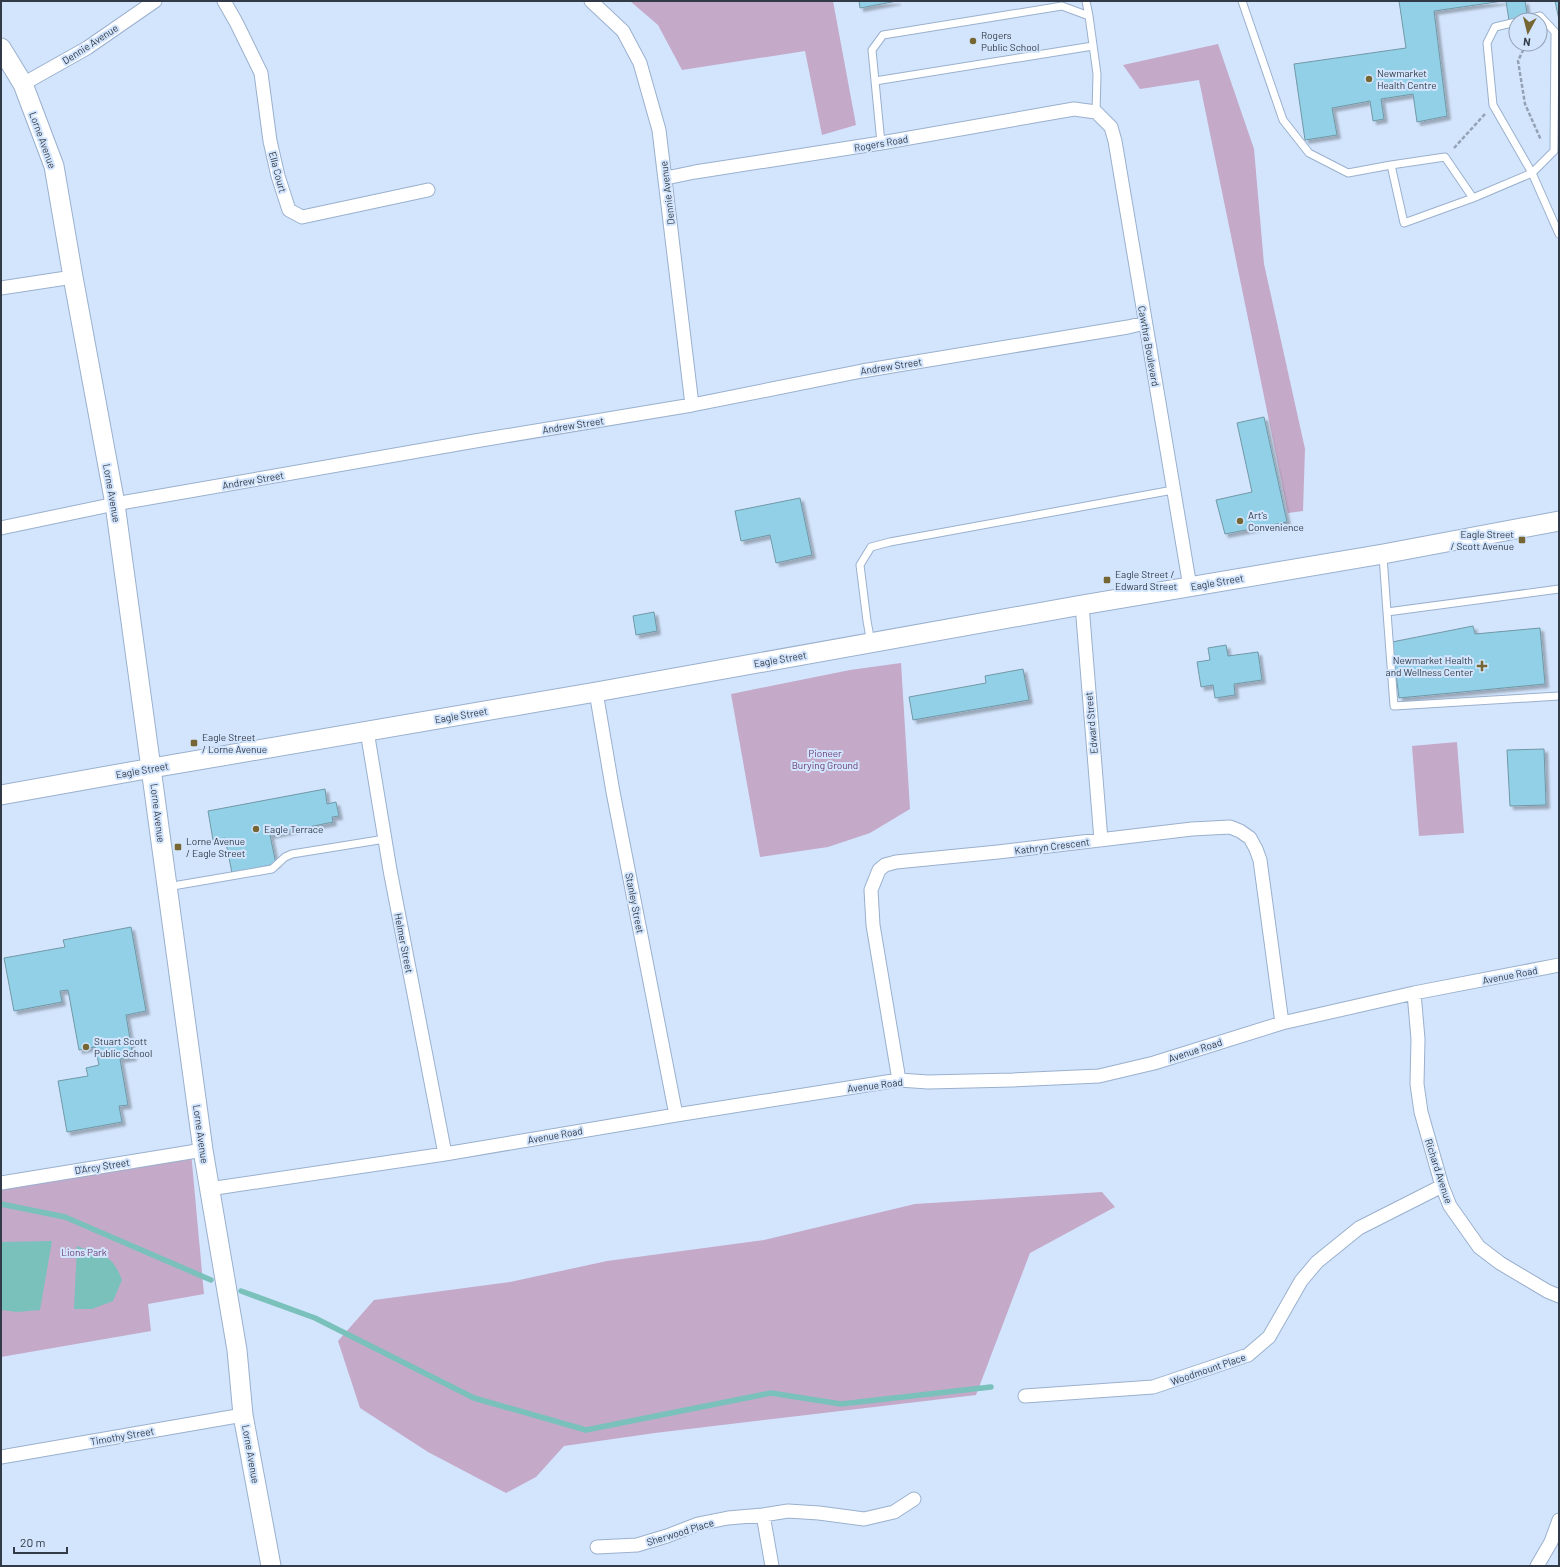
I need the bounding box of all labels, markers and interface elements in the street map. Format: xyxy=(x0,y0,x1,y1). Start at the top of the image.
north arrow xyxy=(1508,12,1548,52)
street label: Dennie Avenue xyxy=(60,22,120,66)
place label: Rogers Public School xyxy=(981,29,1039,53)
marker: Rogers Public School xyxy=(968,36,978,46)
text: N xyxy=(1522,36,1531,49)
place label: Newmarket Health Centre xyxy=(1377,67,1437,91)
marker: Newmarket Health Centre xyxy=(1364,74,1374,84)
street label: Lorne Avenue xyxy=(27,110,59,170)
street label: Rogers Road xyxy=(853,132,909,154)
street label: Ella Court xyxy=(267,150,289,194)
street label: Dennie Avenue xyxy=(657,161,677,225)
street label: Cawthra Boulevard xyxy=(1136,305,1162,387)
street label: Andrew Street xyxy=(859,355,923,377)
street label: Andrew Street xyxy=(541,414,605,436)
street label: Lorne Avenue xyxy=(101,463,123,523)
street label: Andrew Street xyxy=(221,469,285,491)
place label: Art's Convenience xyxy=(1248,509,1304,533)
marker: Art's Convenience xyxy=(1235,516,1245,526)
place label: Eagle Street / Scott Avenue xyxy=(1451,528,1514,552)
marker: Eagle Street / Scott Avenue xyxy=(1517,535,1527,545)
place label: Eagle Street / Edward Street xyxy=(1115,568,1177,592)
street label: Eagle Street xyxy=(1190,571,1245,593)
marker: Eagle Street / Edward Street xyxy=(1102,575,1112,585)
street label: Eagle Street xyxy=(753,648,808,670)
place label: Newmarket Health and Wellness Center xyxy=(1386,654,1473,678)
marker: Newmarket Health and Wellness Center xyxy=(1476,660,1488,672)
street label: Edward Street xyxy=(1082,691,1100,754)
street label: Eagle Street xyxy=(434,704,489,726)
place label: Eagle Street / Lorne Avenue xyxy=(202,731,267,755)
marker: Eagle Street / Lorne Avenue xyxy=(189,738,199,748)
park label: Pioneer Burying Ground xyxy=(792,747,858,771)
street label: Eagle Street xyxy=(115,759,170,781)
street label: Lorne Avenue xyxy=(148,783,168,843)
place label: Eagle Terrace xyxy=(264,823,323,835)
marker: Eagle Terrace xyxy=(251,824,261,834)
place label: Lorne Avenue / Eagle Street xyxy=(186,835,246,859)
street label: Kathryn Crescent xyxy=(1014,835,1090,857)
marker: Lorne Avenue / Eagle Street xyxy=(173,842,183,852)
street label: Stanley Street xyxy=(623,872,647,935)
street label: Helmer Street xyxy=(392,912,416,974)
street label: Avenue Road xyxy=(1481,964,1539,986)
place label: Stuart Scott Public School xyxy=(94,1035,152,1059)
street label: Avenue Road xyxy=(1167,1036,1223,1064)
marker: Stuart Scott Public School xyxy=(81,1042,91,1052)
street label: Avenue Road xyxy=(847,1076,903,1094)
street label: Lorne Avenue xyxy=(191,1104,211,1164)
street label: Avenue Road xyxy=(526,1124,584,1146)
street label: Richard Avenue xyxy=(1423,1137,1455,1205)
street label: D'Arcy Street xyxy=(74,1156,131,1176)
park label: Lions Park xyxy=(61,1246,107,1258)
street label: Woodmount Place xyxy=(1169,1351,1247,1387)
street label: Timothy Street xyxy=(89,1424,155,1448)
street label: Lorne Avenue xyxy=(240,1424,262,1484)
street label: Sherwood Place xyxy=(645,1516,715,1548)
scale bar xyxy=(14,1529,67,1555)
text: 20 m xyxy=(20,1535,46,1549)

